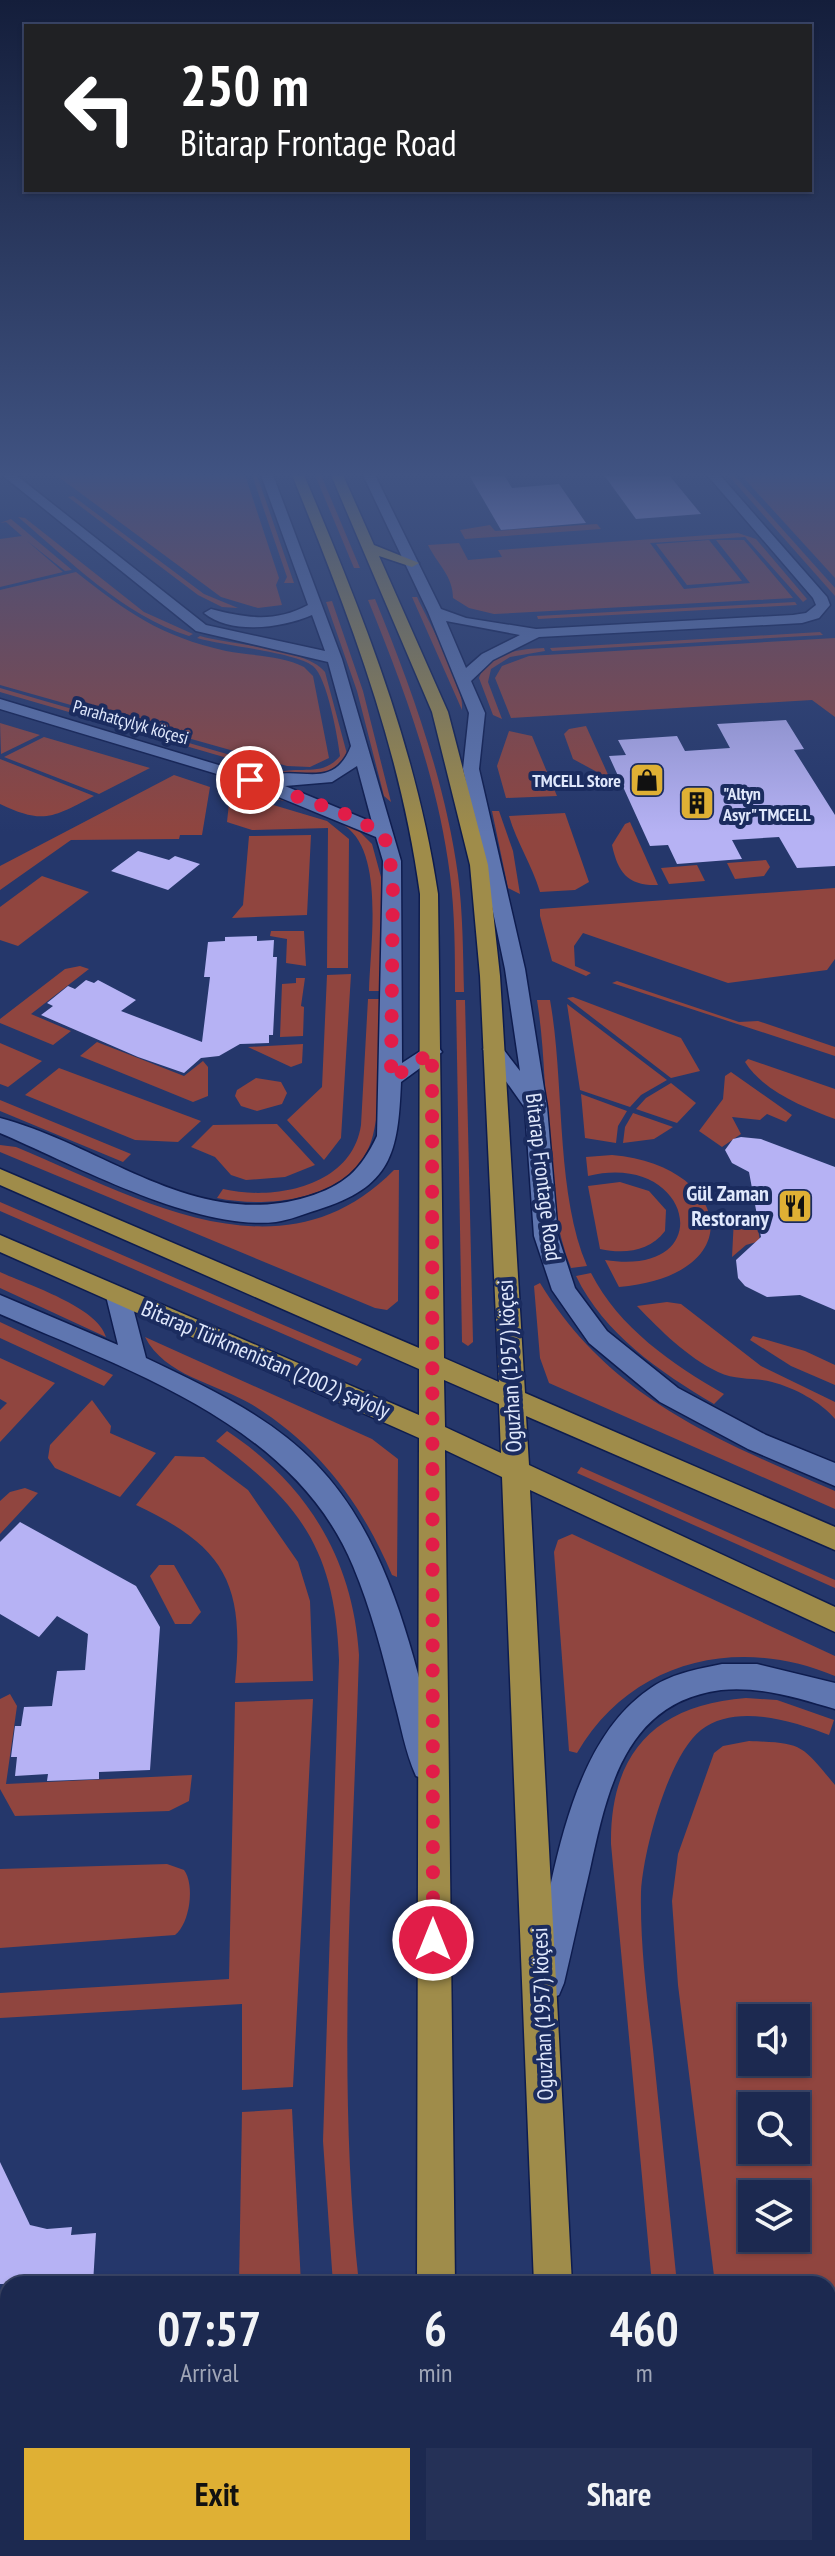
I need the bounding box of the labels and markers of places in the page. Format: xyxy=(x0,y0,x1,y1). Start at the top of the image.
pin xyxy=(216,746,284,814)
shop icon: TMCELL Store xyxy=(628,761,666,799)
place label: TMCELL Store xyxy=(532,769,621,792)
place label: "Altyn Asyr" TMCELL xyxy=(722,782,811,826)
building icon: "Altyn Asyr" TMCELL xyxy=(678,784,716,822)
place label: Gül Zaman Restorany xyxy=(686,1179,770,1232)
restaurant icon: Gül Zaman Restorany xyxy=(776,1187,814,1225)

